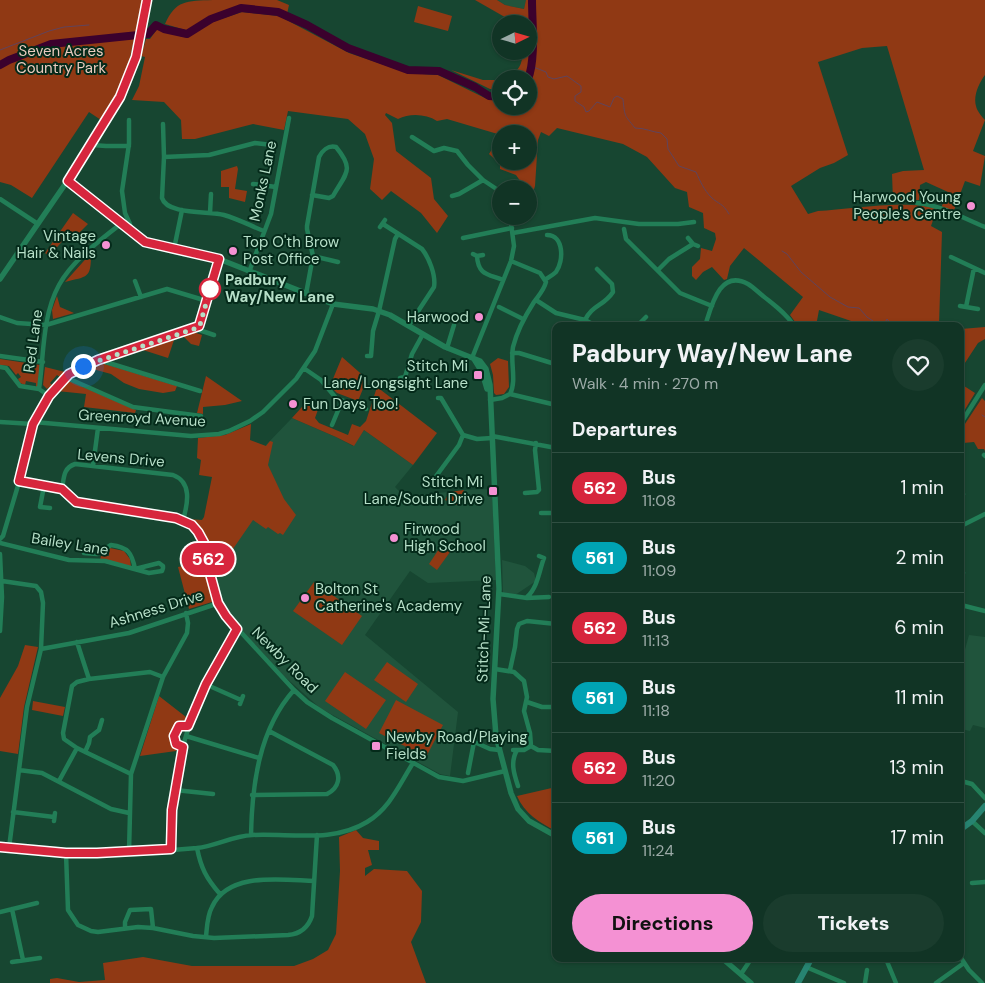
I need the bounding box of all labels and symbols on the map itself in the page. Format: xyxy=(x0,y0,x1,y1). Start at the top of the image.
north arrow xyxy=(492,15,538,60)
park label: Seven Acres Country Park xyxy=(16,41,107,78)
street label: Monks Lane xyxy=(245,139,281,223)
place label: Harwood Young People's Centre xyxy=(853,187,961,224)
marker: Harwood Young People's Centre xyxy=(965,200,977,212)
place label: Vintage Hair & Nails xyxy=(16,226,96,263)
place label: Top O'th Brow Post Office xyxy=(243,232,340,269)
marker: Vintage Hair & Nails xyxy=(100,239,112,251)
marker: Top O'th Brow Post Office xyxy=(227,245,239,257)
place label: Padbury Way/New Lane xyxy=(225,270,334,307)
marker: Padbury Way/New Lane xyxy=(199,278,221,300)
place label: Harwood xyxy=(407,307,469,327)
street label: Red Lane xyxy=(19,308,47,374)
marker: Harwood xyxy=(473,311,485,323)
your location xyxy=(71,354,96,379)
place label: Stitch Mi Lane/Longsight Lane xyxy=(323,356,468,393)
marker: Stitch Mi Lane/Longsight Lane xyxy=(472,369,484,381)
place label: Fun Days Too! xyxy=(303,394,399,414)
marker: Fun Days Too! xyxy=(287,398,299,410)
street label: Greenroyd Avenue xyxy=(78,405,206,431)
street label: Levens Drive xyxy=(77,444,165,472)
place label: Stitch Mi Lane/South Drive xyxy=(364,472,483,509)
marker: Stitch Mi Lane/South Drive xyxy=(487,485,499,497)
place label: Firwood High School xyxy=(404,519,486,556)
street label: Bailey Lane xyxy=(30,528,110,560)
marker: Firwood High School xyxy=(388,532,400,544)
line badge: 562 xyxy=(179,543,237,575)
street label: Stitch-Mi-Lane xyxy=(472,575,496,683)
place label: Bolton St Catherine's Academy xyxy=(315,579,463,616)
street label: Ashness Drive xyxy=(106,585,206,633)
marker: Bolton St Catherine's Academy xyxy=(299,592,311,604)
street label: Newby Road xyxy=(247,622,323,698)
place label: Newby Road/Playing Fields xyxy=(386,727,528,764)
marker: Newby Road/Playing Fields xyxy=(370,740,382,752)

